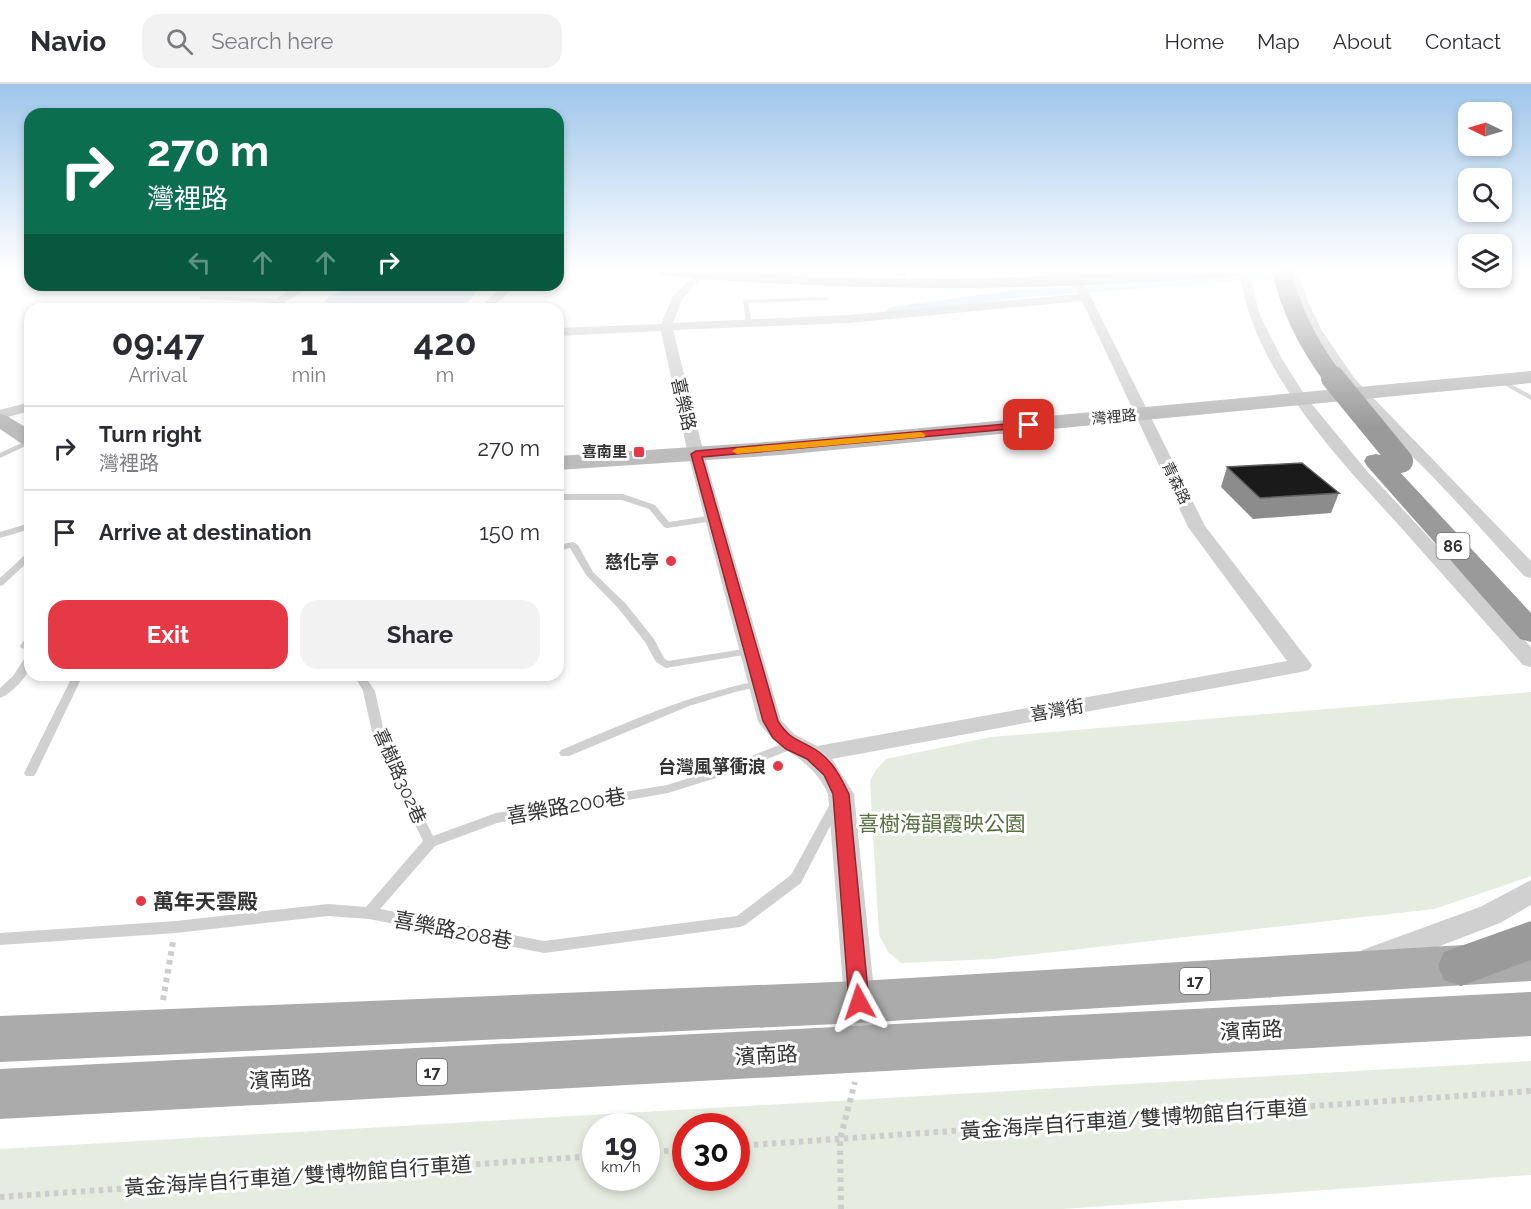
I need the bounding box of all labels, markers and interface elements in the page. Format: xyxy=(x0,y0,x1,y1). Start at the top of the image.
search box xyxy=(142,14,562,68)
text: Navio xyxy=(30,25,106,58)
icon: search xyxy=(163,25,196,58)
text: Search here xyxy=(211,28,333,54)
text: Home xyxy=(1165,29,1224,54)
text: Map xyxy=(1257,29,1300,54)
text: About xyxy=(1333,29,1392,54)
text: Contact xyxy=(1425,29,1501,54)
north arrow xyxy=(1458,102,1512,156)
map controls xyxy=(1458,102,1512,288)
text: 270 m xyxy=(147,127,269,176)
icon: right xyxy=(48,132,126,210)
button: search xyxy=(1458,168,1512,222)
text: 灣裡路 xyxy=(147,183,228,214)
button: layers xyxy=(1458,234,1512,288)
icon: left xyxy=(183,246,216,279)
icon: ahead xyxy=(246,246,279,279)
icon: ahead xyxy=(309,246,342,279)
icon: right xyxy=(372,246,405,279)
text: 09:47 xyxy=(111,321,204,363)
text: 1 xyxy=(300,321,318,363)
text: 420 xyxy=(414,321,477,363)
text: Arrival xyxy=(129,363,187,387)
text: min xyxy=(292,363,326,387)
text: m xyxy=(436,363,454,387)
street label: 喜樂路 xyxy=(668,375,700,433)
pin xyxy=(1003,399,1054,450)
street label: 灣裡路 xyxy=(1091,406,1137,428)
icon: arrive xyxy=(1012,408,1045,441)
text: Turn right xyxy=(99,421,202,447)
icon: right xyxy=(48,432,81,465)
text: 270 m xyxy=(478,435,540,461)
place label: 喜南里 xyxy=(582,443,627,461)
marker: 喜南里 xyxy=(632,445,646,459)
text: 灣裡路 xyxy=(99,451,159,475)
street label: 青森路 xyxy=(1158,459,1194,507)
icon: arrive xyxy=(48,516,81,549)
text: Arrive at destination xyxy=(99,519,312,545)
text: 150 m xyxy=(479,519,540,545)
road number: 86 xyxy=(1436,533,1470,559)
place label: 慈化亭 xyxy=(605,551,659,572)
marker: 慈化亭 xyxy=(664,554,678,568)
button: Exit xyxy=(48,600,288,669)
button: Share xyxy=(300,600,540,669)
street label: 喜灣街 xyxy=(1029,695,1085,725)
street label: 喜樹路302巷 xyxy=(370,725,430,827)
place label: 台灣風箏衝浪 xyxy=(658,756,766,777)
marker: 台灣風箏衝浪 xyxy=(771,759,785,773)
street label: 喜樂路200巷 xyxy=(504,783,628,829)
park label: 喜樹海韻霞映公園 xyxy=(858,811,1026,836)
place label: 萬年天雲殿 xyxy=(153,889,258,914)
marker: 萬年天雲殿 xyxy=(134,894,148,908)
street label: 喜樂路208巷 xyxy=(392,906,514,954)
road number: 17 xyxy=(1180,968,1210,994)
position arrow xyxy=(827,970,891,1034)
street label: 濱南路 xyxy=(1219,1016,1283,1044)
street label: 濱南路 xyxy=(734,1041,798,1069)
road number: 17 xyxy=(417,1059,447,1085)
street label: 濱南路 xyxy=(248,1065,312,1093)
street label: 黃金海岸自行車道/雙博物館自行車道 xyxy=(959,1094,1309,1144)
speed limit sign: 30 xyxy=(672,1113,750,1191)
text: 19 xyxy=(605,1127,637,1162)
street label: 黃金海岸自行車道/雙博物館自行車道 xyxy=(123,1151,473,1201)
text: km/h xyxy=(601,1158,641,1176)

